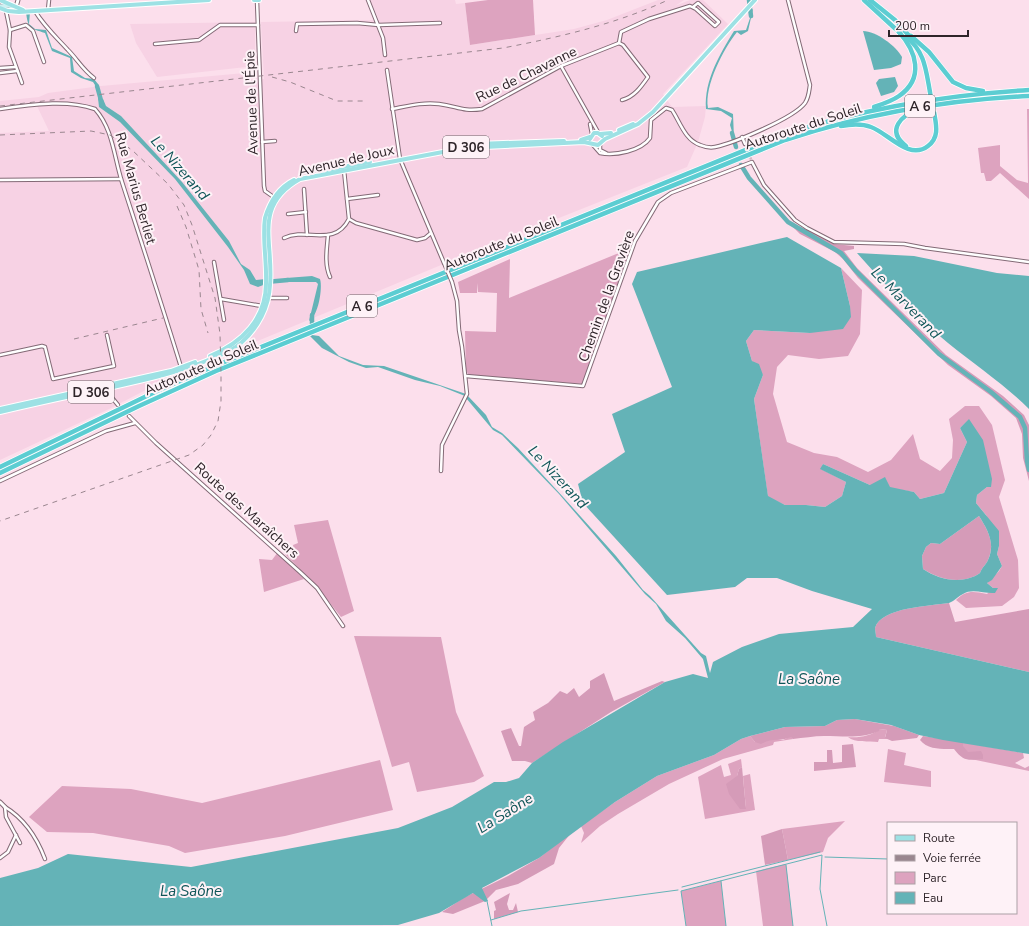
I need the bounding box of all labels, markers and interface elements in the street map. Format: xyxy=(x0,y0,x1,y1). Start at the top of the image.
scale bar xyxy=(889,12,968,38)
text: 200 m xyxy=(895,18,930,34)
street label: Rue de Chavanne xyxy=(473,42,580,107)
street label: Avenue de l'Épie xyxy=(240,51,263,155)
road number: A 6 xyxy=(905,95,935,117)
street label: Autoroute du Soleil xyxy=(742,98,865,154)
street label: Rue Marius Berliet xyxy=(110,130,161,246)
water label: Le Nizerand xyxy=(146,131,214,205)
road number: D 306 xyxy=(443,136,489,158)
street label: Avenue de Joux xyxy=(296,140,397,181)
street label: Autoroute du Soleil xyxy=(441,211,562,275)
street label: Chemin de la Gravière xyxy=(574,228,639,365)
water label: Le Marverand xyxy=(867,263,946,343)
road number: A 6 xyxy=(347,295,377,317)
street label: Autoroute du Soleil xyxy=(141,335,262,400)
road number: D 306 xyxy=(68,381,114,403)
water label: Le Nizerand xyxy=(523,441,593,513)
street label: Route des Maraîchers xyxy=(190,458,303,563)
water label: La Saône xyxy=(778,669,840,689)
water label: La Saône xyxy=(473,788,537,838)
legend xyxy=(887,822,1017,914)
text: Route xyxy=(923,830,955,846)
text: Voie ferrée xyxy=(922,850,981,866)
text: Parc xyxy=(923,870,947,886)
water label: La Saône xyxy=(160,881,222,901)
text: Eau xyxy=(923,890,943,906)

